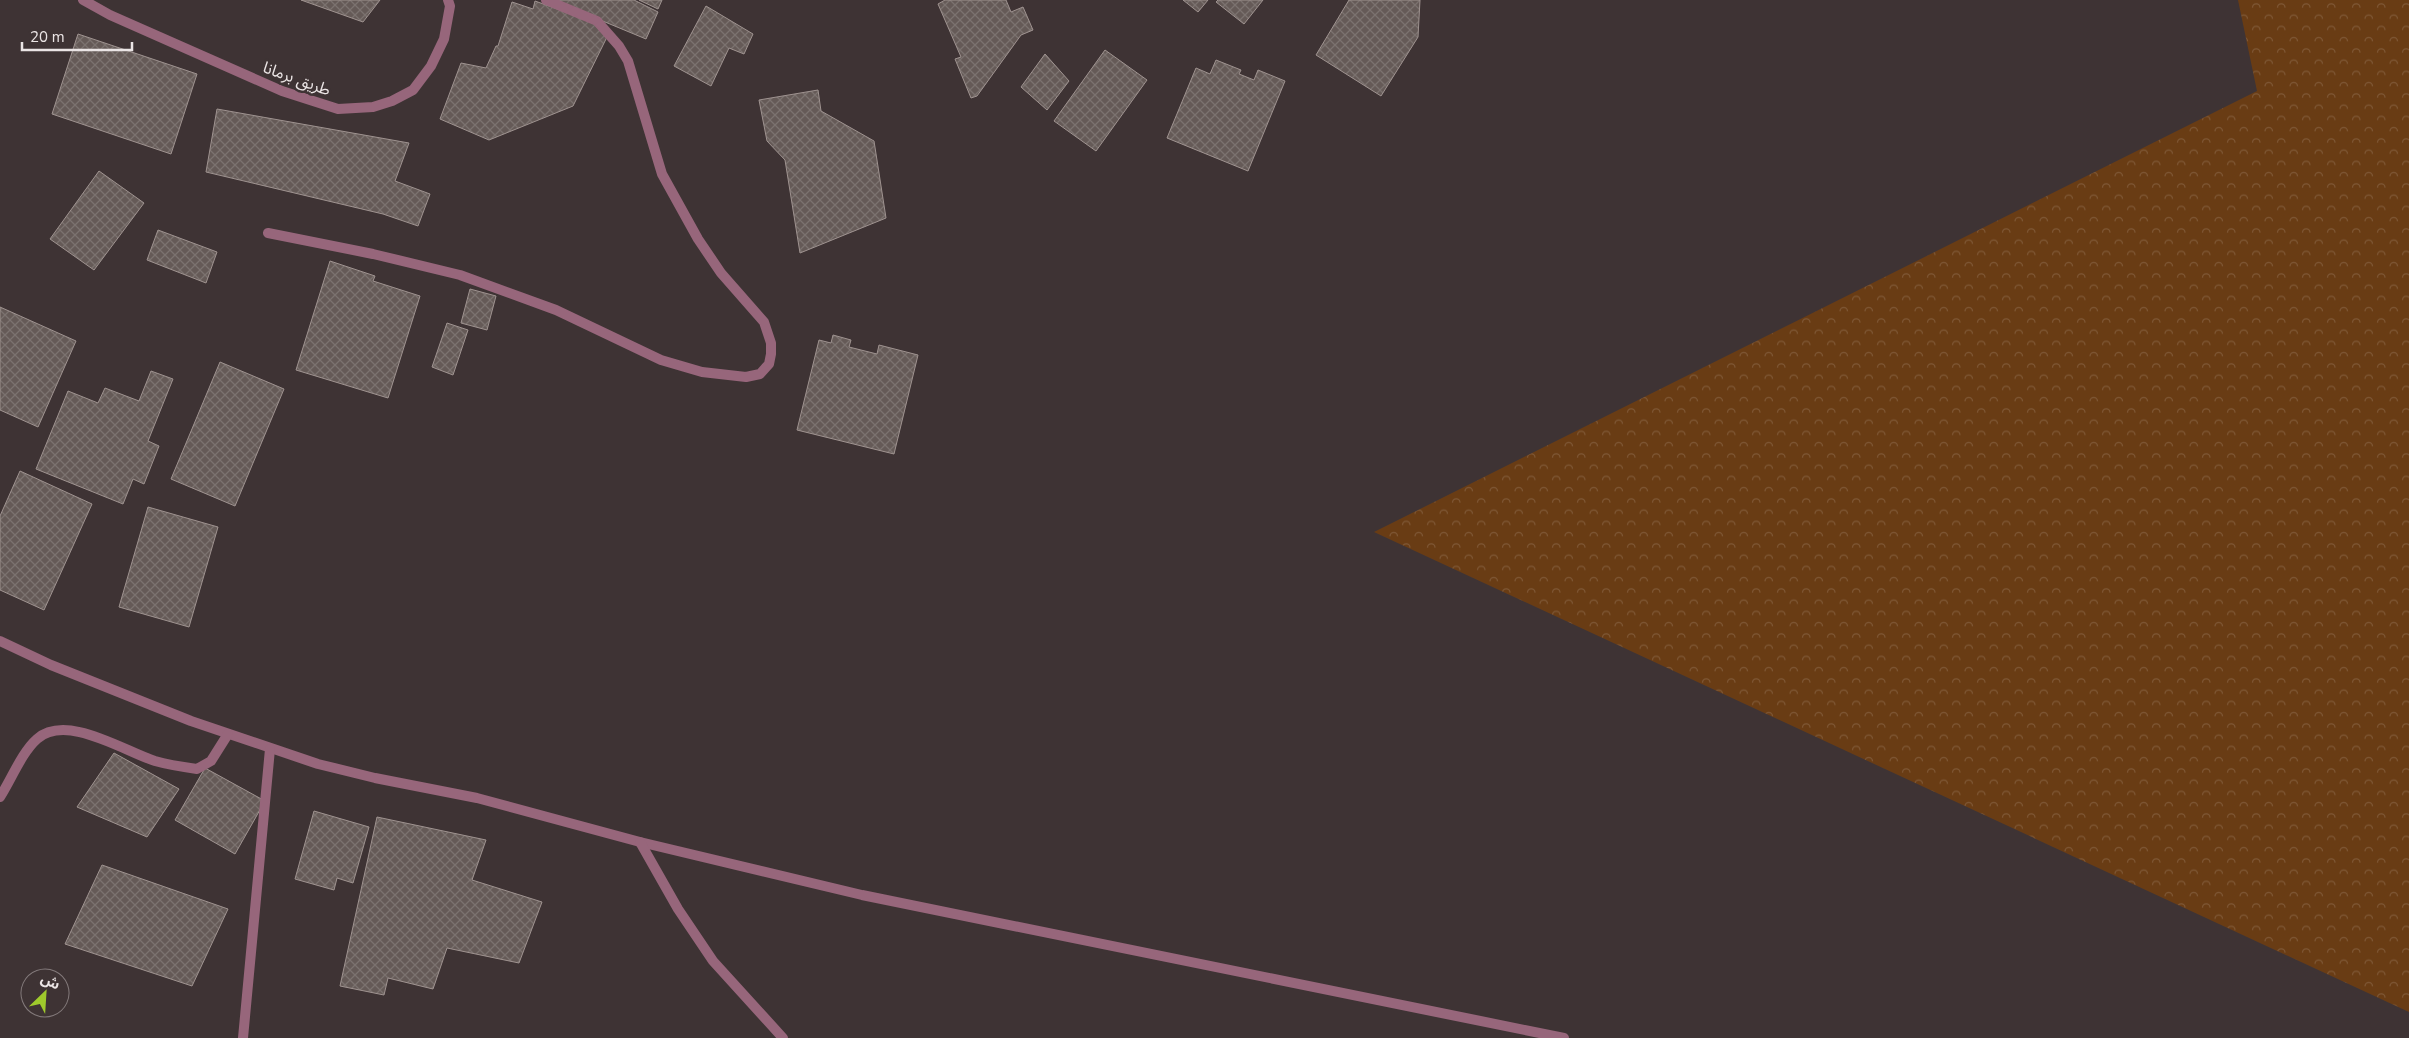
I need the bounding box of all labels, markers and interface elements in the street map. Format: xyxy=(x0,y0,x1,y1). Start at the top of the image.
scale bar xyxy=(22,20,132,52)
text: 20 m xyxy=(30,27,65,47)
street label: طريق برمانا xyxy=(260,57,334,101)
north arrow xyxy=(20,968,70,1018)
text: ش xyxy=(38,969,63,994)

